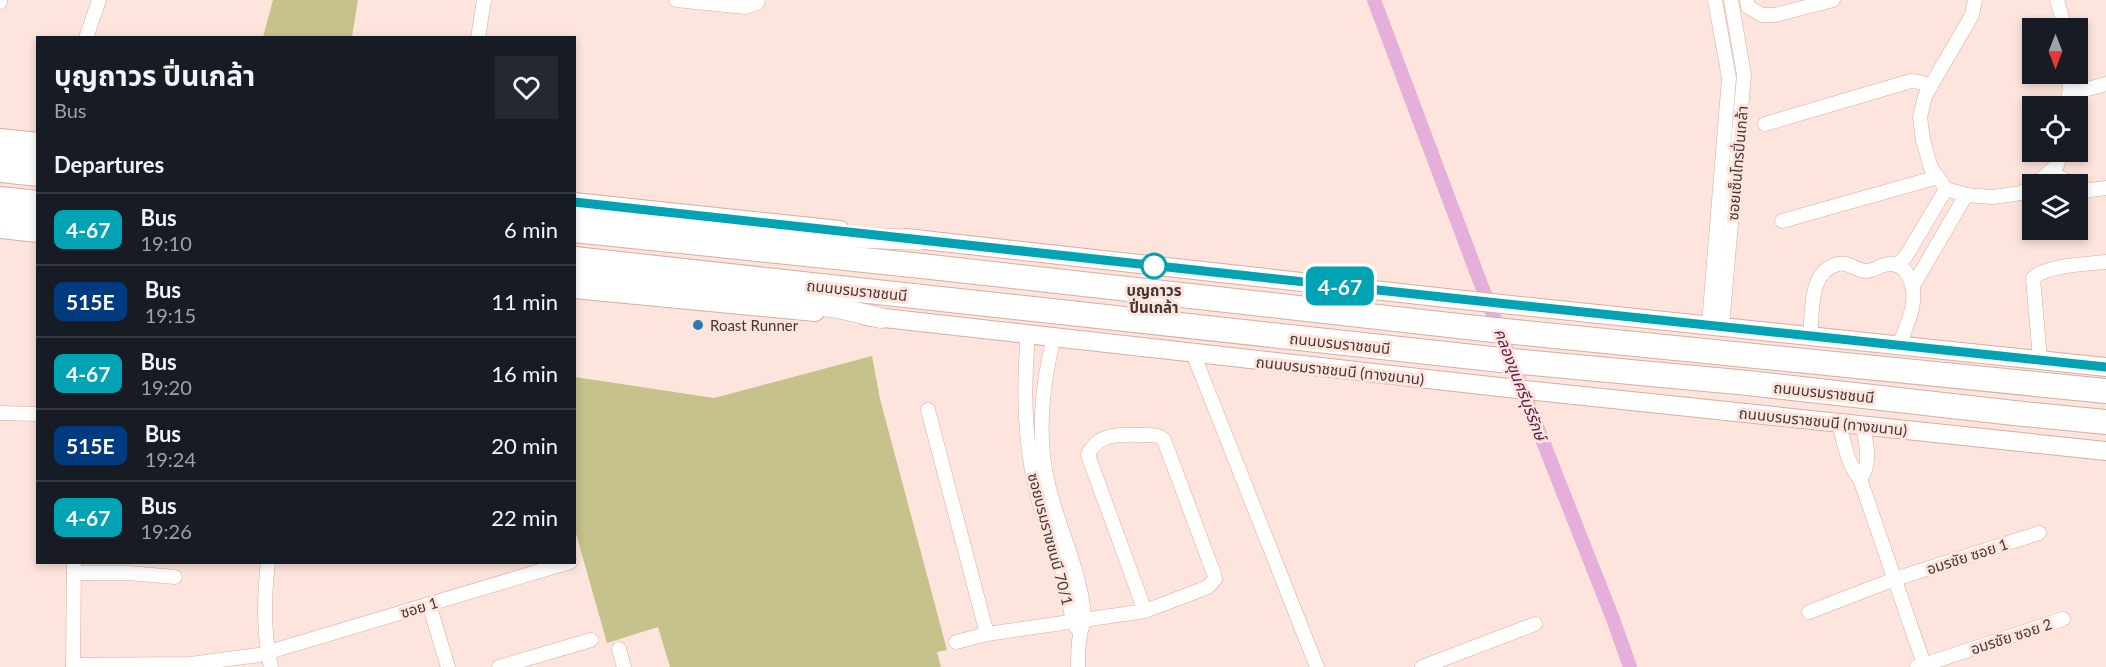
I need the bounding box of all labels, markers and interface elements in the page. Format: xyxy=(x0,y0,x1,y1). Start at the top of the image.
north arrow xyxy=(2022,18,2088,84)
map controls xyxy=(2022,18,2088,240)
button: heart xyxy=(495,56,558,119)
text: บุญถาวร ปิ่นเกล้า xyxy=(54,58,255,92)
button: locate xyxy=(2022,96,2088,162)
text: Bus xyxy=(54,98,87,122)
street label: ซอยเซ็นโทรปิ่นเกล้า xyxy=(1723,105,1751,221)
text: Departures xyxy=(54,151,164,178)
button: layers xyxy=(2022,174,2088,240)
text: Bus xyxy=(140,204,177,231)
text: 6 min xyxy=(504,216,558,243)
text: 4-67 xyxy=(66,217,110,242)
text: 19:10 xyxy=(140,231,192,255)
marker: บุญถาวร ปิ่นเกล้า xyxy=(1141,253,1167,279)
line badge: 4-67 xyxy=(1298,266,1382,306)
text: 4-67 xyxy=(1318,274,1362,299)
text: Bus xyxy=(145,276,181,303)
street label: ถนนบรมราชชนนี xyxy=(806,276,908,304)
place label: บุญถาวร ปิ่นเกล้า xyxy=(1127,281,1182,316)
text: 11 min xyxy=(491,288,558,315)
text: 515E xyxy=(66,289,115,314)
text: 19:15 xyxy=(145,303,196,327)
place label: Roast Runner xyxy=(710,316,799,334)
marker: Roast Runner xyxy=(691,318,705,332)
water label: คลองขุนศรีบุรีรักษ์ xyxy=(1489,325,1552,446)
street label: ถนนบรมราชชนนี xyxy=(1289,329,1391,357)
text: Bus xyxy=(140,348,177,375)
street label: ถนนบรมราชชนนี (ทางขนาน) xyxy=(1255,352,1425,388)
text: 16 min xyxy=(491,360,558,387)
text: 4-67 xyxy=(66,361,110,386)
text: 19:20 xyxy=(140,375,192,399)
street label: ถนนบรมราชชนนี xyxy=(1773,378,1875,406)
street label: ถนนบรมราชชนนี (ทางขนาน) xyxy=(1738,403,1908,439)
text: Bus xyxy=(145,420,181,447)
text: 20 min xyxy=(491,432,558,459)
text: 515E xyxy=(66,433,115,458)
text: 19:24 xyxy=(145,447,196,471)
street label: ซอยบรมราชชนนี 70/1 xyxy=(1025,471,1077,607)
text: Bus xyxy=(140,492,177,519)
text: 22 min xyxy=(491,504,558,531)
text: 4-67 xyxy=(66,505,110,530)
text: 19:26 xyxy=(140,519,192,543)
street label: อมรชัย ซอย 1 xyxy=(1924,534,2010,578)
street label: ซอย 1 xyxy=(398,593,440,621)
street label: อมรชัย ซอย 2 xyxy=(1968,614,2054,658)

